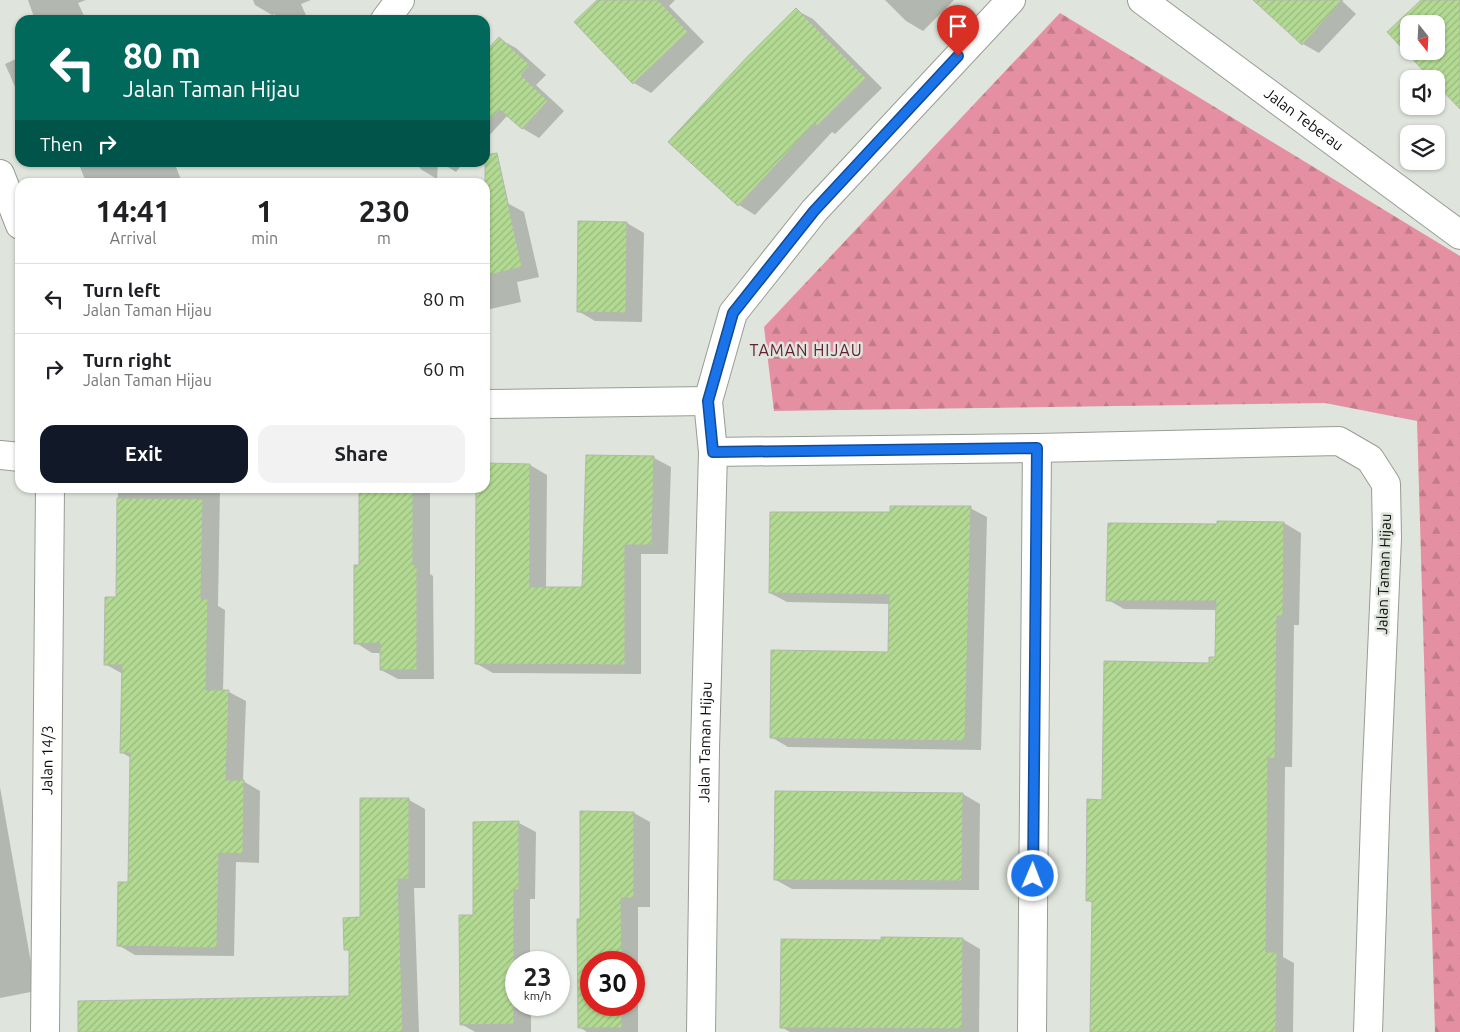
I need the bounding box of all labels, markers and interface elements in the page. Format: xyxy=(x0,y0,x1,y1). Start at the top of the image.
pin xyxy=(937,5,979,56)
icon: arrive xyxy=(944,12,972,40)
north arrow xyxy=(1400,15,1445,60)
map controls xyxy=(1400,15,1445,170)
icon: left xyxy=(40,35,105,100)
text: 80 m xyxy=(123,35,201,75)
button: sound xyxy=(1400,70,1445,115)
text: Jalan Taman Hijau xyxy=(123,76,300,101)
street label: Jalan Teberau xyxy=(1261,84,1347,154)
button: layers xyxy=(1400,125,1445,170)
icon: right xyxy=(93,130,121,158)
text: Then xyxy=(40,133,83,155)
text: 14:41 xyxy=(96,194,171,228)
text: 1 xyxy=(256,194,273,228)
text: 230 xyxy=(359,194,409,228)
text: Arrival xyxy=(110,229,156,247)
text: min xyxy=(251,229,278,247)
text: m xyxy=(377,229,391,247)
text: Turn left xyxy=(83,279,161,301)
icon: left xyxy=(40,285,68,313)
text: 80 m xyxy=(423,288,465,310)
text: Jalan Taman Hijau xyxy=(83,301,212,319)
district label: TAMAN HIJAU xyxy=(749,341,863,359)
text: Turn right xyxy=(83,349,171,371)
icon: right xyxy=(40,355,68,383)
text: 60 m xyxy=(423,358,465,380)
text: Jalan Taman Hijau xyxy=(83,371,212,389)
button: Exit xyxy=(40,425,248,483)
button: Share xyxy=(258,425,465,483)
street label: Jalan Taman Hijau xyxy=(1373,513,1394,635)
street label: Jalan Taman Hijau xyxy=(695,681,715,803)
street label: Jalan 14/3 xyxy=(38,725,56,795)
position arrow xyxy=(1006,849,1058,901)
speed limit sign: 30 xyxy=(580,951,645,1016)
text: 23 xyxy=(523,963,552,991)
text: km/h xyxy=(524,989,551,1002)

